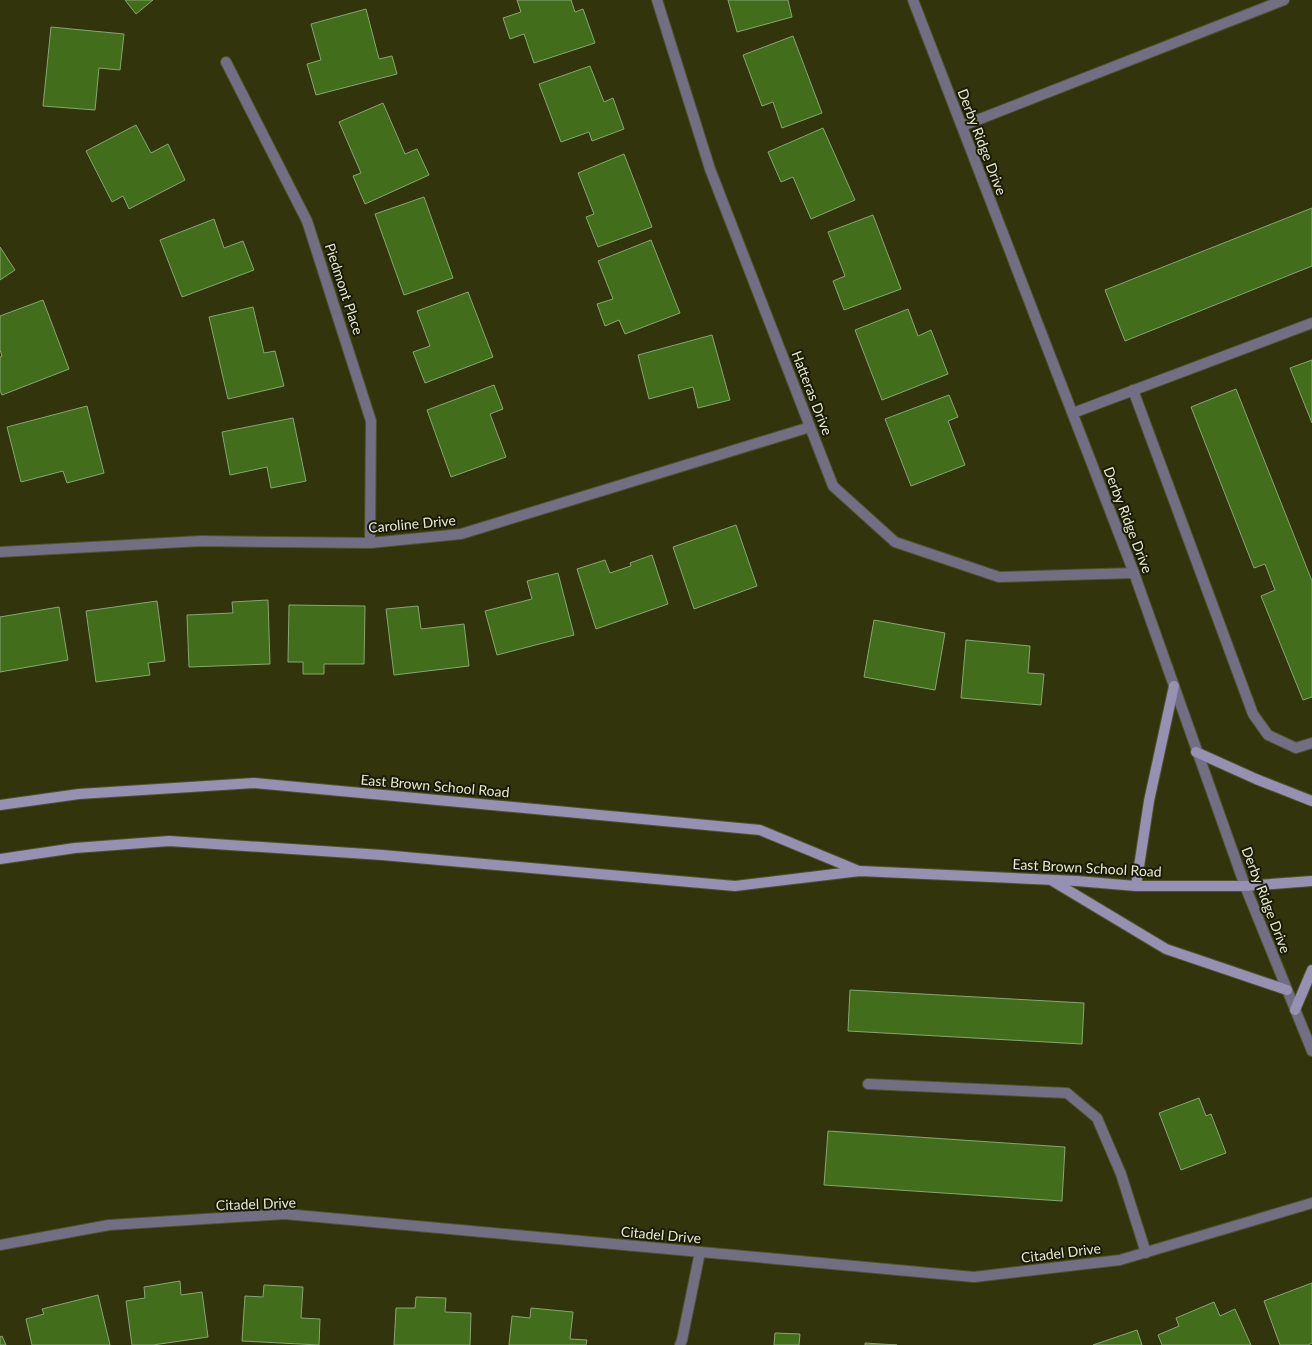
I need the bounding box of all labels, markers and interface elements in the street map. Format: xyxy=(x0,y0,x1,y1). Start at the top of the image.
street label: Derby Ridge Drive xyxy=(954,86,1011,197)
street label: Piedmont Place xyxy=(322,241,367,337)
street label: Hatteras Drive xyxy=(789,348,836,438)
street label: Derby Ridge Drive xyxy=(1100,464,1157,575)
street label: Caroline Drive xyxy=(367,511,456,536)
street label: East Brown School Road xyxy=(360,771,510,800)
street label: Derby Ridge Drive xyxy=(1238,844,1295,955)
street label: East Brown School Road xyxy=(1012,855,1162,880)
street label: Citadel Drive xyxy=(216,1194,296,1213)
street label: Citadel Drive xyxy=(620,1223,702,1246)
street label: Citadel Drive xyxy=(1020,1239,1102,1266)

